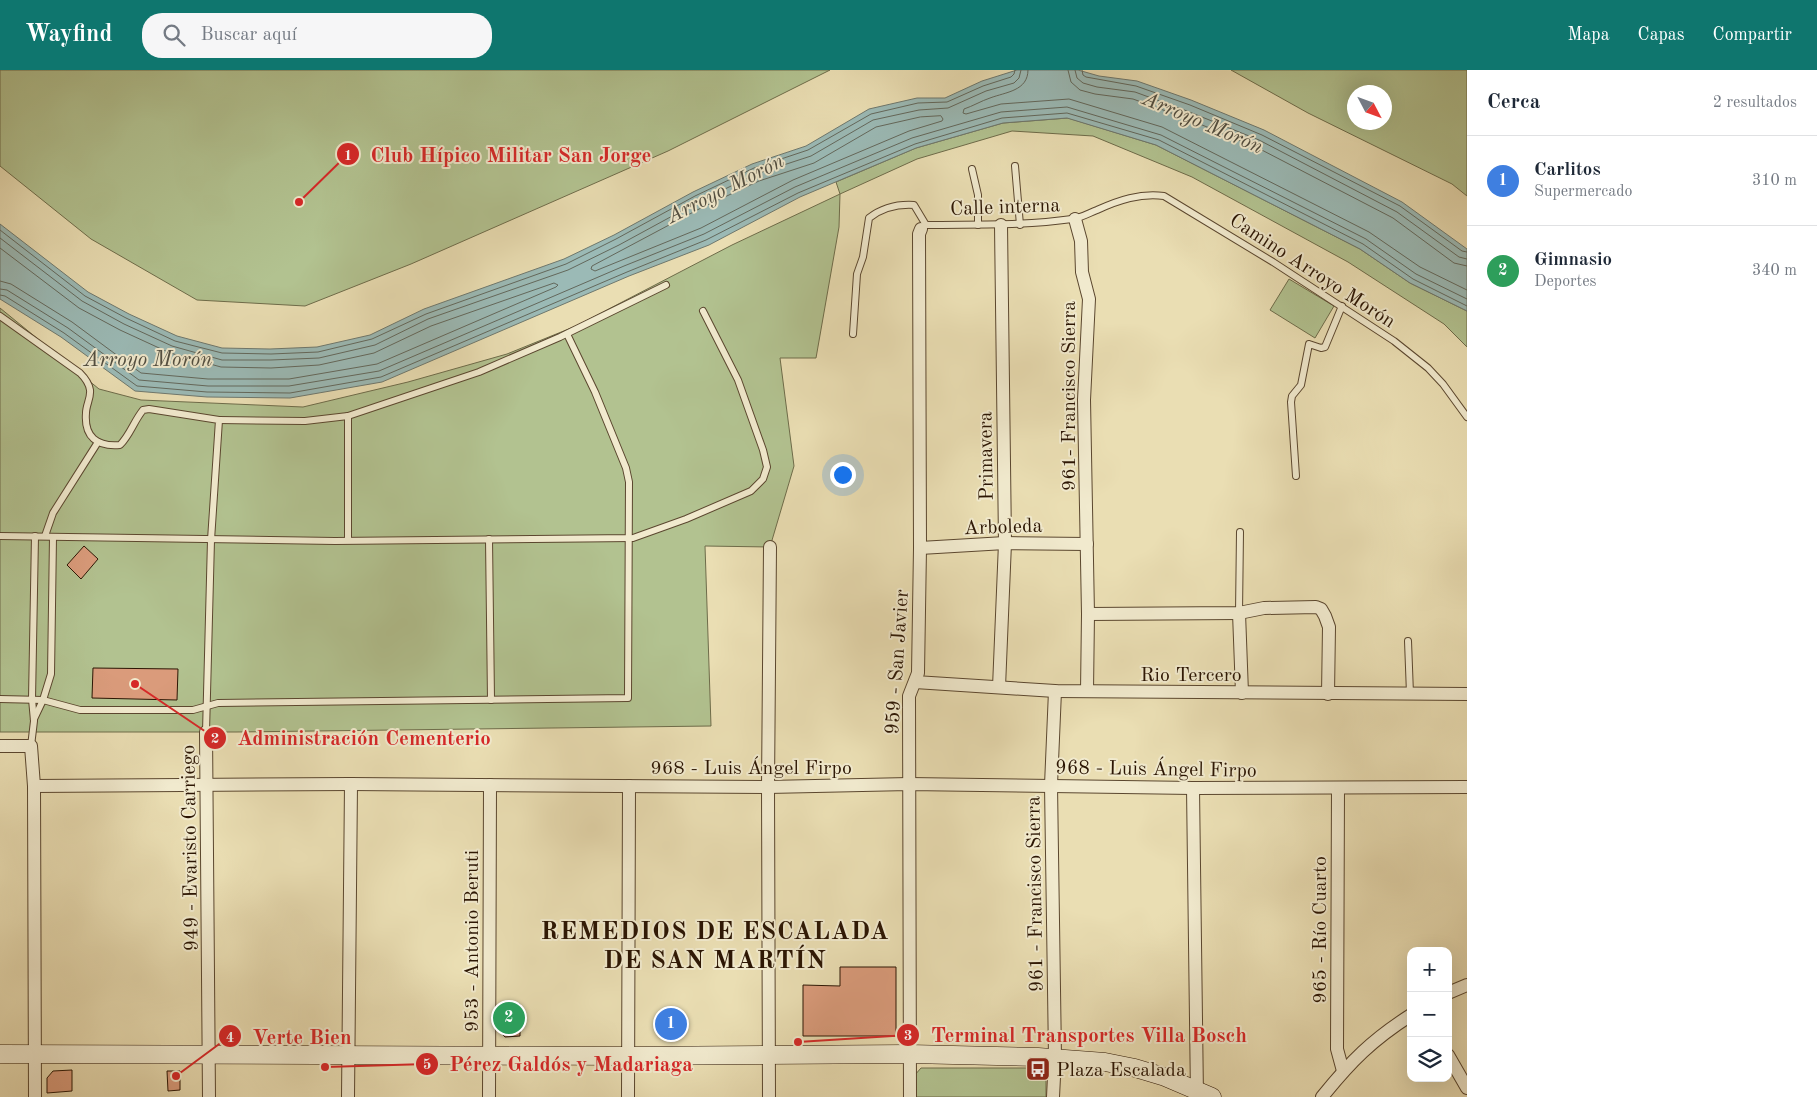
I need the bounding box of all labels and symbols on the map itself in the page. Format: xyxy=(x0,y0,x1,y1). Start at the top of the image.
north arrow xyxy=(1347,85,1392,130)
water label: Arroyo Morón xyxy=(1138,88,1266,158)
callout: Club Hípico Militar San Jorge xyxy=(335,136,661,172)
text: Club Hípico Militar San Jorge xyxy=(370,146,652,167)
text: 1 xyxy=(344,149,352,164)
water label: Arroyo Morón xyxy=(663,151,788,228)
street label: Calle interna xyxy=(950,196,1061,220)
street label: Camino Arroyo Morón xyxy=(1225,211,1399,333)
street label: 961- Francisco Sierra xyxy=(1060,301,1080,491)
water label: Arroyo Morón xyxy=(83,350,212,371)
street label: Primavera xyxy=(976,411,998,501)
your location xyxy=(830,462,856,488)
street label: Arboleda xyxy=(963,517,1043,539)
street label: 959 - San Javier xyxy=(883,589,913,735)
street label: Rio Tercero xyxy=(1140,666,1242,686)
callout: Administración Cementerio xyxy=(203,720,501,756)
text: Administración Cementerio xyxy=(237,729,491,750)
text: 2 xyxy=(211,732,219,747)
street label: 949 - Evaristo Carriego xyxy=(179,744,203,952)
street label: 968 - Luis Ángel Firpo xyxy=(1055,755,1257,782)
street label: 968 - Luis Ángel Firpo xyxy=(650,756,852,779)
street label: 961 - Francisco Sierra xyxy=(1024,796,1048,992)
street label: 953 - Antonio Beruti xyxy=(463,850,483,1032)
street label: 965 - Río Cuarto xyxy=(1311,856,1331,1004)
district label: REMEDIOS DE ESCALADA DE SAN MARTÍN xyxy=(540,920,890,974)
pin: 2 xyxy=(493,999,525,1037)
pin: 1 xyxy=(655,1005,687,1043)
callout: Terminal Transportes Villa Bosch xyxy=(895,1017,1257,1053)
callout: Verte Bien xyxy=(217,1018,361,1054)
text: Terminal Transportes Villa Bosch xyxy=(931,1026,1247,1047)
text: Verte Bien xyxy=(252,1028,352,1049)
text: 3 xyxy=(904,1029,912,1044)
text: 4 xyxy=(226,1031,234,1046)
callout: Pérez Galdós y Madariaga xyxy=(414,1046,703,1082)
text: Pérez Galdós y Madariaga xyxy=(449,1055,693,1076)
bus stop icon: Plaza Escalada xyxy=(1025,1056,1051,1082)
text: 5 xyxy=(423,1058,431,1073)
place label: Plaza Escalada xyxy=(1056,1061,1186,1081)

